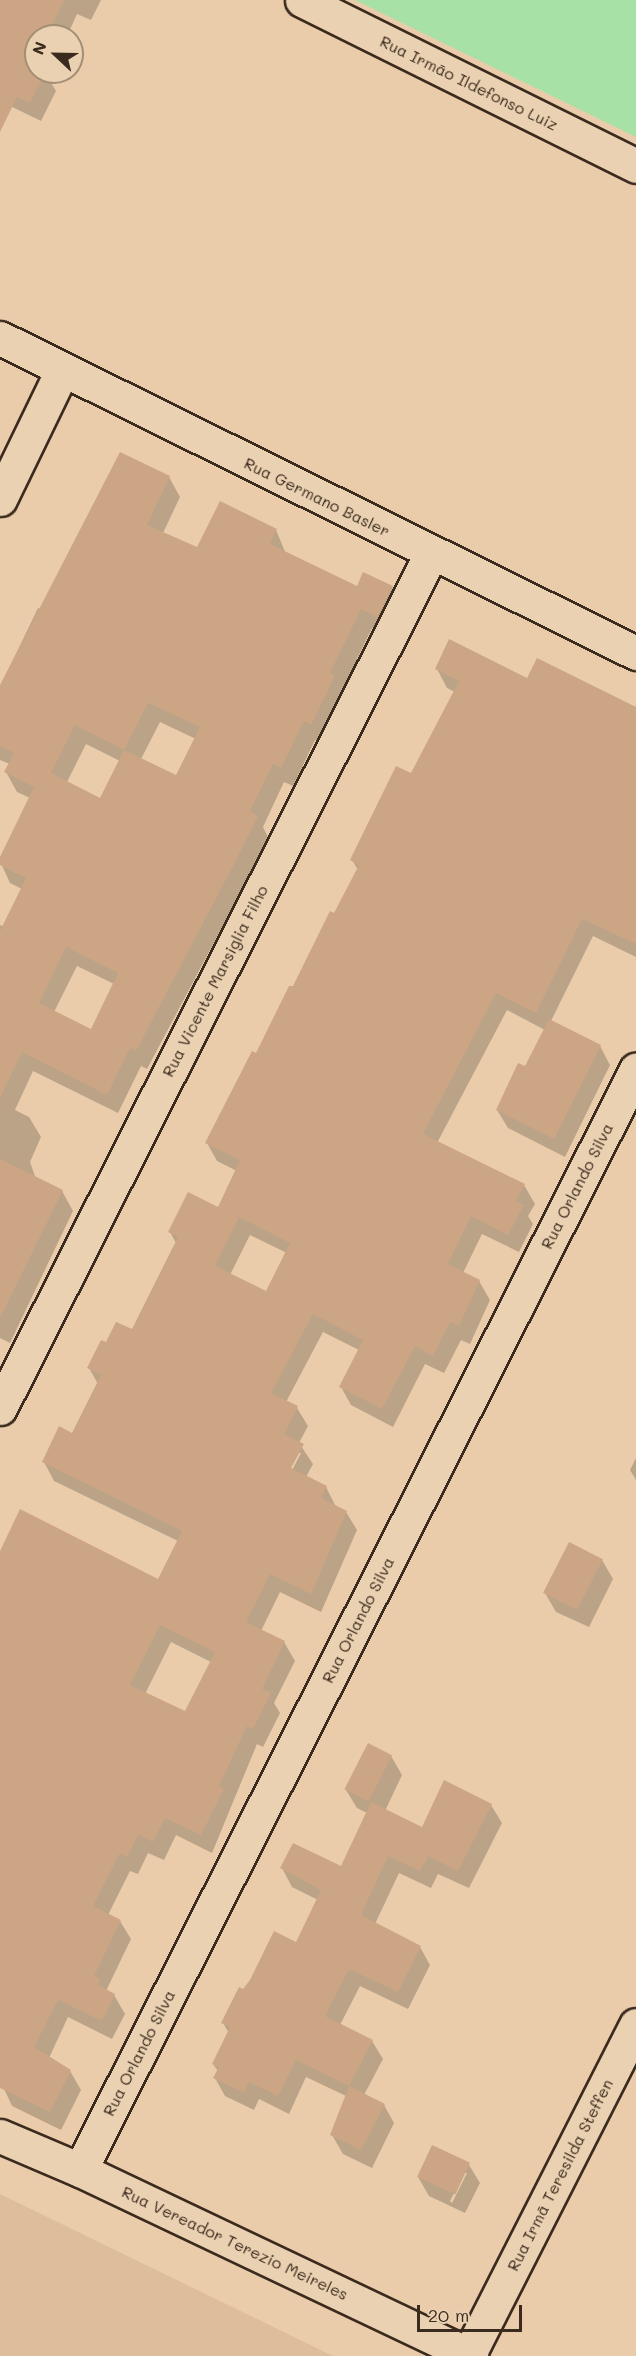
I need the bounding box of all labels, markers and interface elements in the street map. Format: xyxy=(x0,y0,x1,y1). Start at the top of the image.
north arrow xyxy=(24,24,84,84)
street label: Rua Irmão Ildefonso Luiz xyxy=(377,32,561,134)
text: N xyxy=(27,38,51,57)
street label: Rua Germano Basler xyxy=(241,453,393,541)
street label: Rua Vicente Marsiglia Filho xyxy=(158,882,272,1080)
street label: Rua Orlando Silva xyxy=(537,1120,617,1252)
street label: Rua Orlando Silva xyxy=(318,1554,398,1686)
street label: Rua Orlando Silva xyxy=(99,1987,179,2119)
street label: Rua Irmã Teresilda Steffen xyxy=(503,2076,617,2274)
street label: Rua Vereador Terezio Meireles xyxy=(119,2182,351,2304)
scale bar xyxy=(420,2293,525,2331)
text: 20 m xyxy=(428,2303,469,2327)

